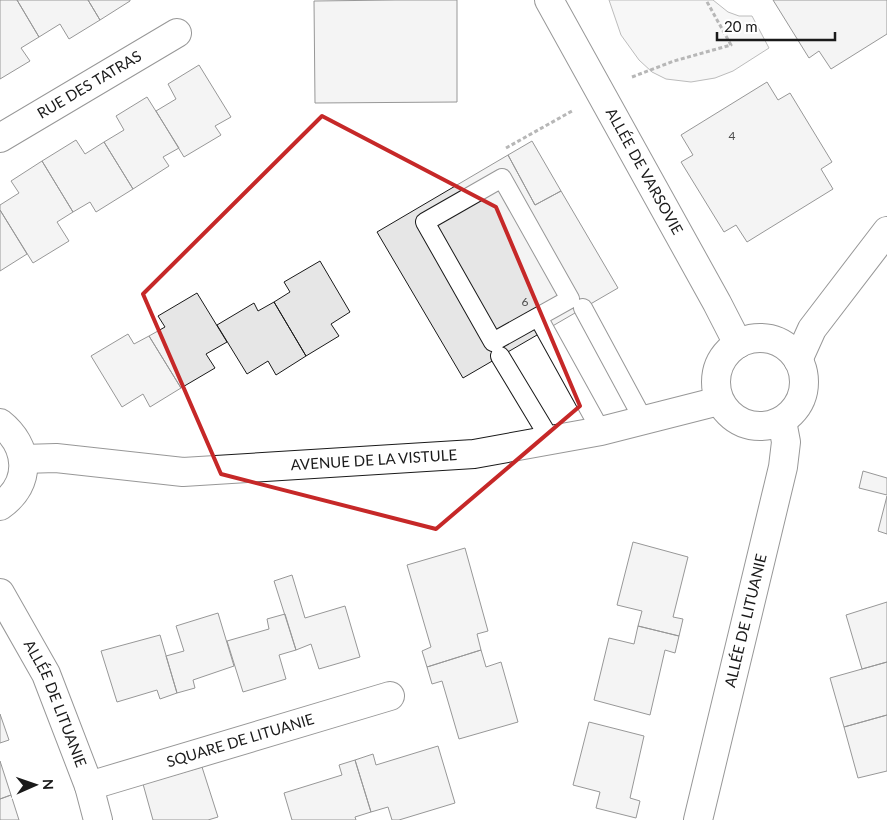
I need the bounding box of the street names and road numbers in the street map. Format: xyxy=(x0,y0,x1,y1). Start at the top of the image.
street label: RUE DES TATRAS xyxy=(34,46,144,122)
street label: ALLÉE DE VARSOVIE xyxy=(603,104,687,237)
street label: AVENUE DE LA VISTULE xyxy=(290,445,457,473)
street label: ALLÉE DE LITUANIE xyxy=(720,552,770,689)
street label: ALLÉE DE LITUANIE xyxy=(21,636,91,769)
street label: SQUARE DE LITUANIE xyxy=(164,709,316,770)

